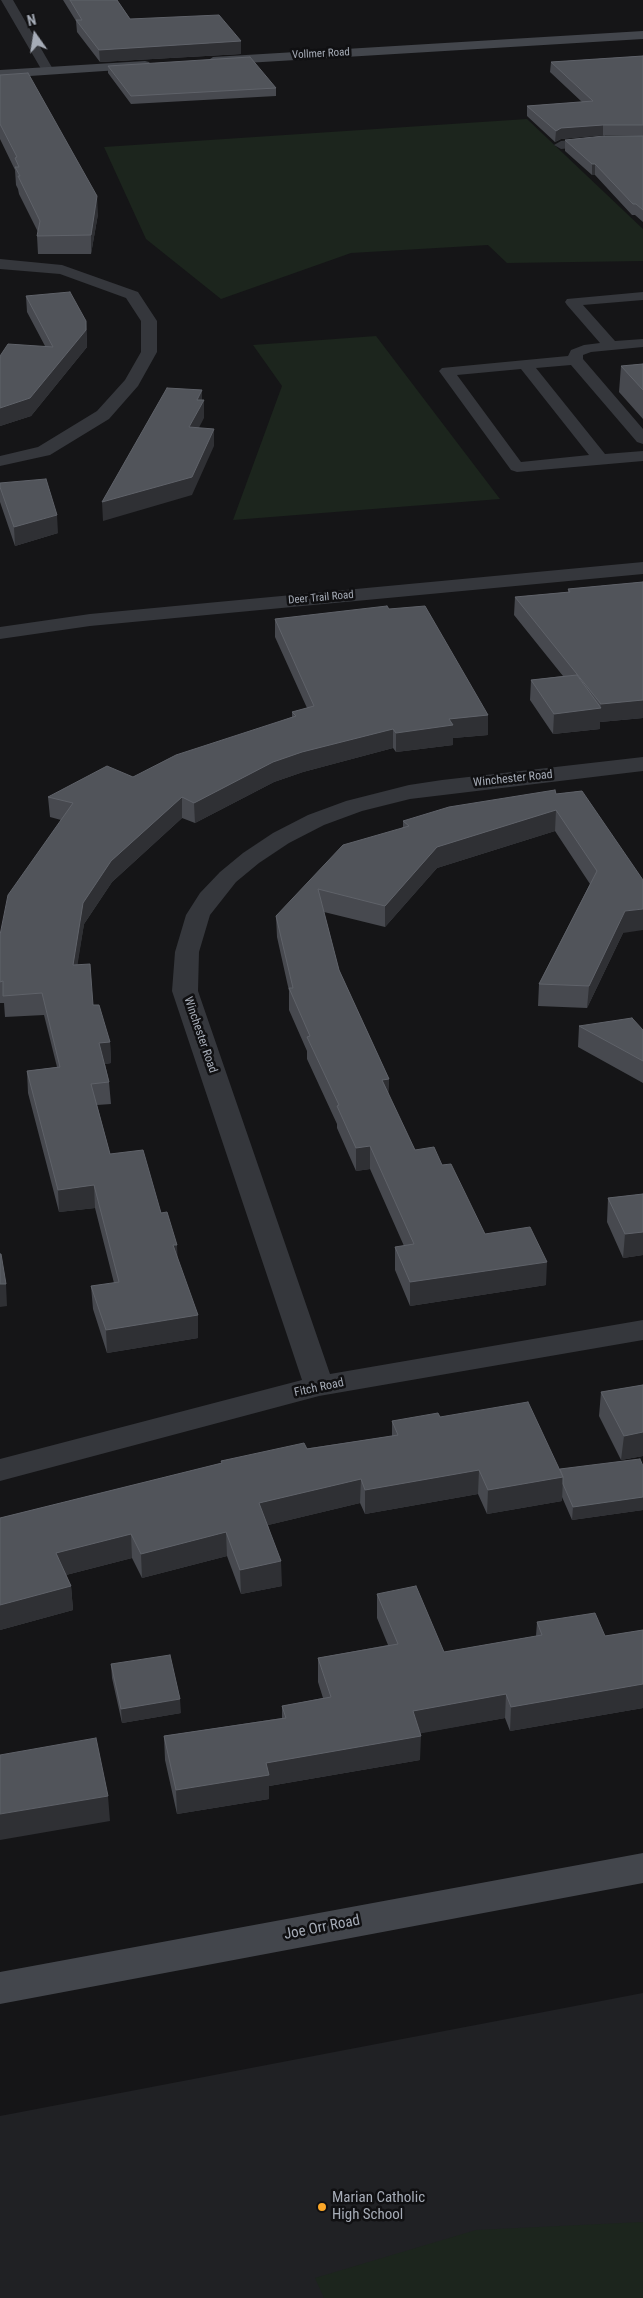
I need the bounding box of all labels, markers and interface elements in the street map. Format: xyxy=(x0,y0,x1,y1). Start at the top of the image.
north arrow xyxy=(10,10,60,60)
text: N xyxy=(26,12,38,29)
street label: Vollmer Road xyxy=(292,46,350,62)
street label: Deer Trail Road xyxy=(288,589,354,607)
street label: Winchester Road xyxy=(473,768,553,790)
street label: Winchester Road xyxy=(180,995,220,1075)
street label: Fitch Road xyxy=(293,1376,345,1400)
street label: Joe Orr Road xyxy=(283,1912,361,1944)
place label: Marian Catholic High School xyxy=(332,2189,425,2224)
marker: Marian Catholic High School xyxy=(316,2201,328,2213)

